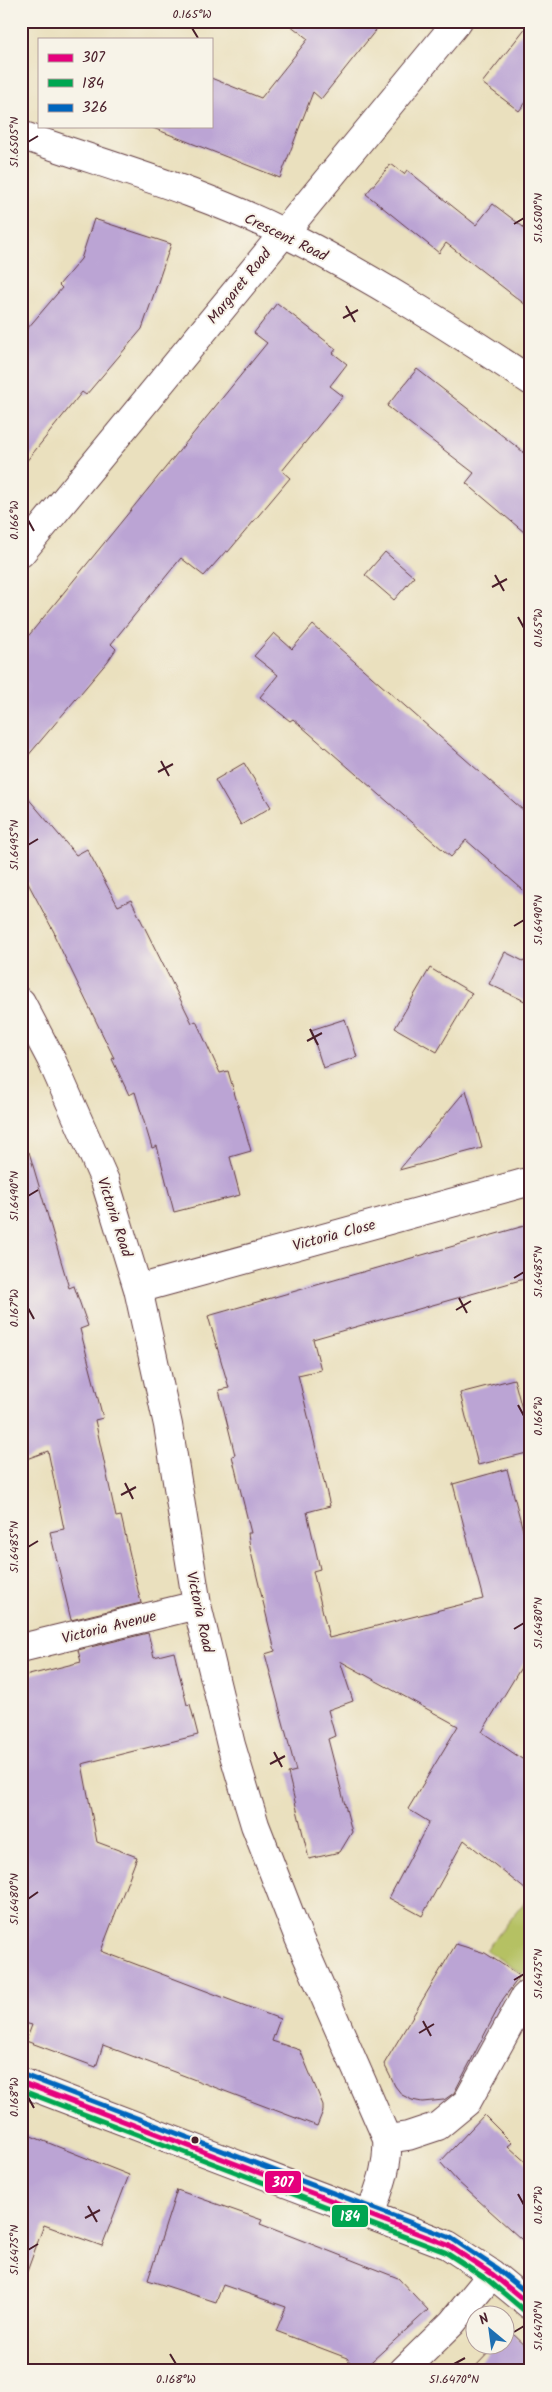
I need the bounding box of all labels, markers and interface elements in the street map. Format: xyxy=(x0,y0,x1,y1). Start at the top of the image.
text: 0.165°W xyxy=(172,5,212,24)
legend xyxy=(38,38,212,128)
text: 307 xyxy=(82,46,106,70)
text: 184 xyxy=(82,72,104,96)
text: 326 xyxy=(82,96,108,120)
text: 51.6505°N xyxy=(5,117,24,167)
text: 51.6500°N xyxy=(529,193,548,243)
street label: Crescent Road xyxy=(240,207,332,269)
street label: Margaret Road xyxy=(202,243,278,330)
text: 0.166°W xyxy=(5,500,24,540)
text: 0.165°W xyxy=(529,608,548,648)
text: 51.6495°N xyxy=(5,820,24,870)
text: 51.6490°N xyxy=(529,895,548,945)
text: 51.6490°N xyxy=(5,1171,24,1221)
street label: Victoria Road xyxy=(90,1174,138,1261)
street label: Victoria Close xyxy=(290,1213,379,1259)
text: 51.6485°N xyxy=(529,1246,548,1298)
text: 0.167°W xyxy=(5,1289,24,1327)
text: 0.166°W xyxy=(529,1396,548,1436)
text: 51.6485°N xyxy=(5,1521,24,1573)
street label: Victoria Road xyxy=(179,1569,219,1656)
text: 51.6480°N xyxy=(529,1597,548,1649)
street label: Victoria Avenue xyxy=(59,1605,159,1651)
text: 51.6480°N xyxy=(5,1873,24,1925)
text: 51.6475°N xyxy=(529,1949,548,1999)
text: 0.168°W xyxy=(5,2077,24,2117)
unlabelled marker xyxy=(190,2135,200,2145)
line badge: 307 xyxy=(264,2170,302,2194)
text: 307 xyxy=(271,2172,294,2194)
text: 0.167°W xyxy=(529,2186,548,2224)
line badge: 184 xyxy=(331,2204,369,2228)
text: 184 xyxy=(340,2206,360,2228)
text: 51.6475°N xyxy=(5,2225,24,2275)
text: 51.6470°N xyxy=(529,2301,548,2351)
north arrow xyxy=(464,2304,514,2354)
text: N xyxy=(475,2308,494,2331)
text: 0.168°W xyxy=(156,2370,196,2389)
text: 51.6470°N xyxy=(429,2370,479,2389)

